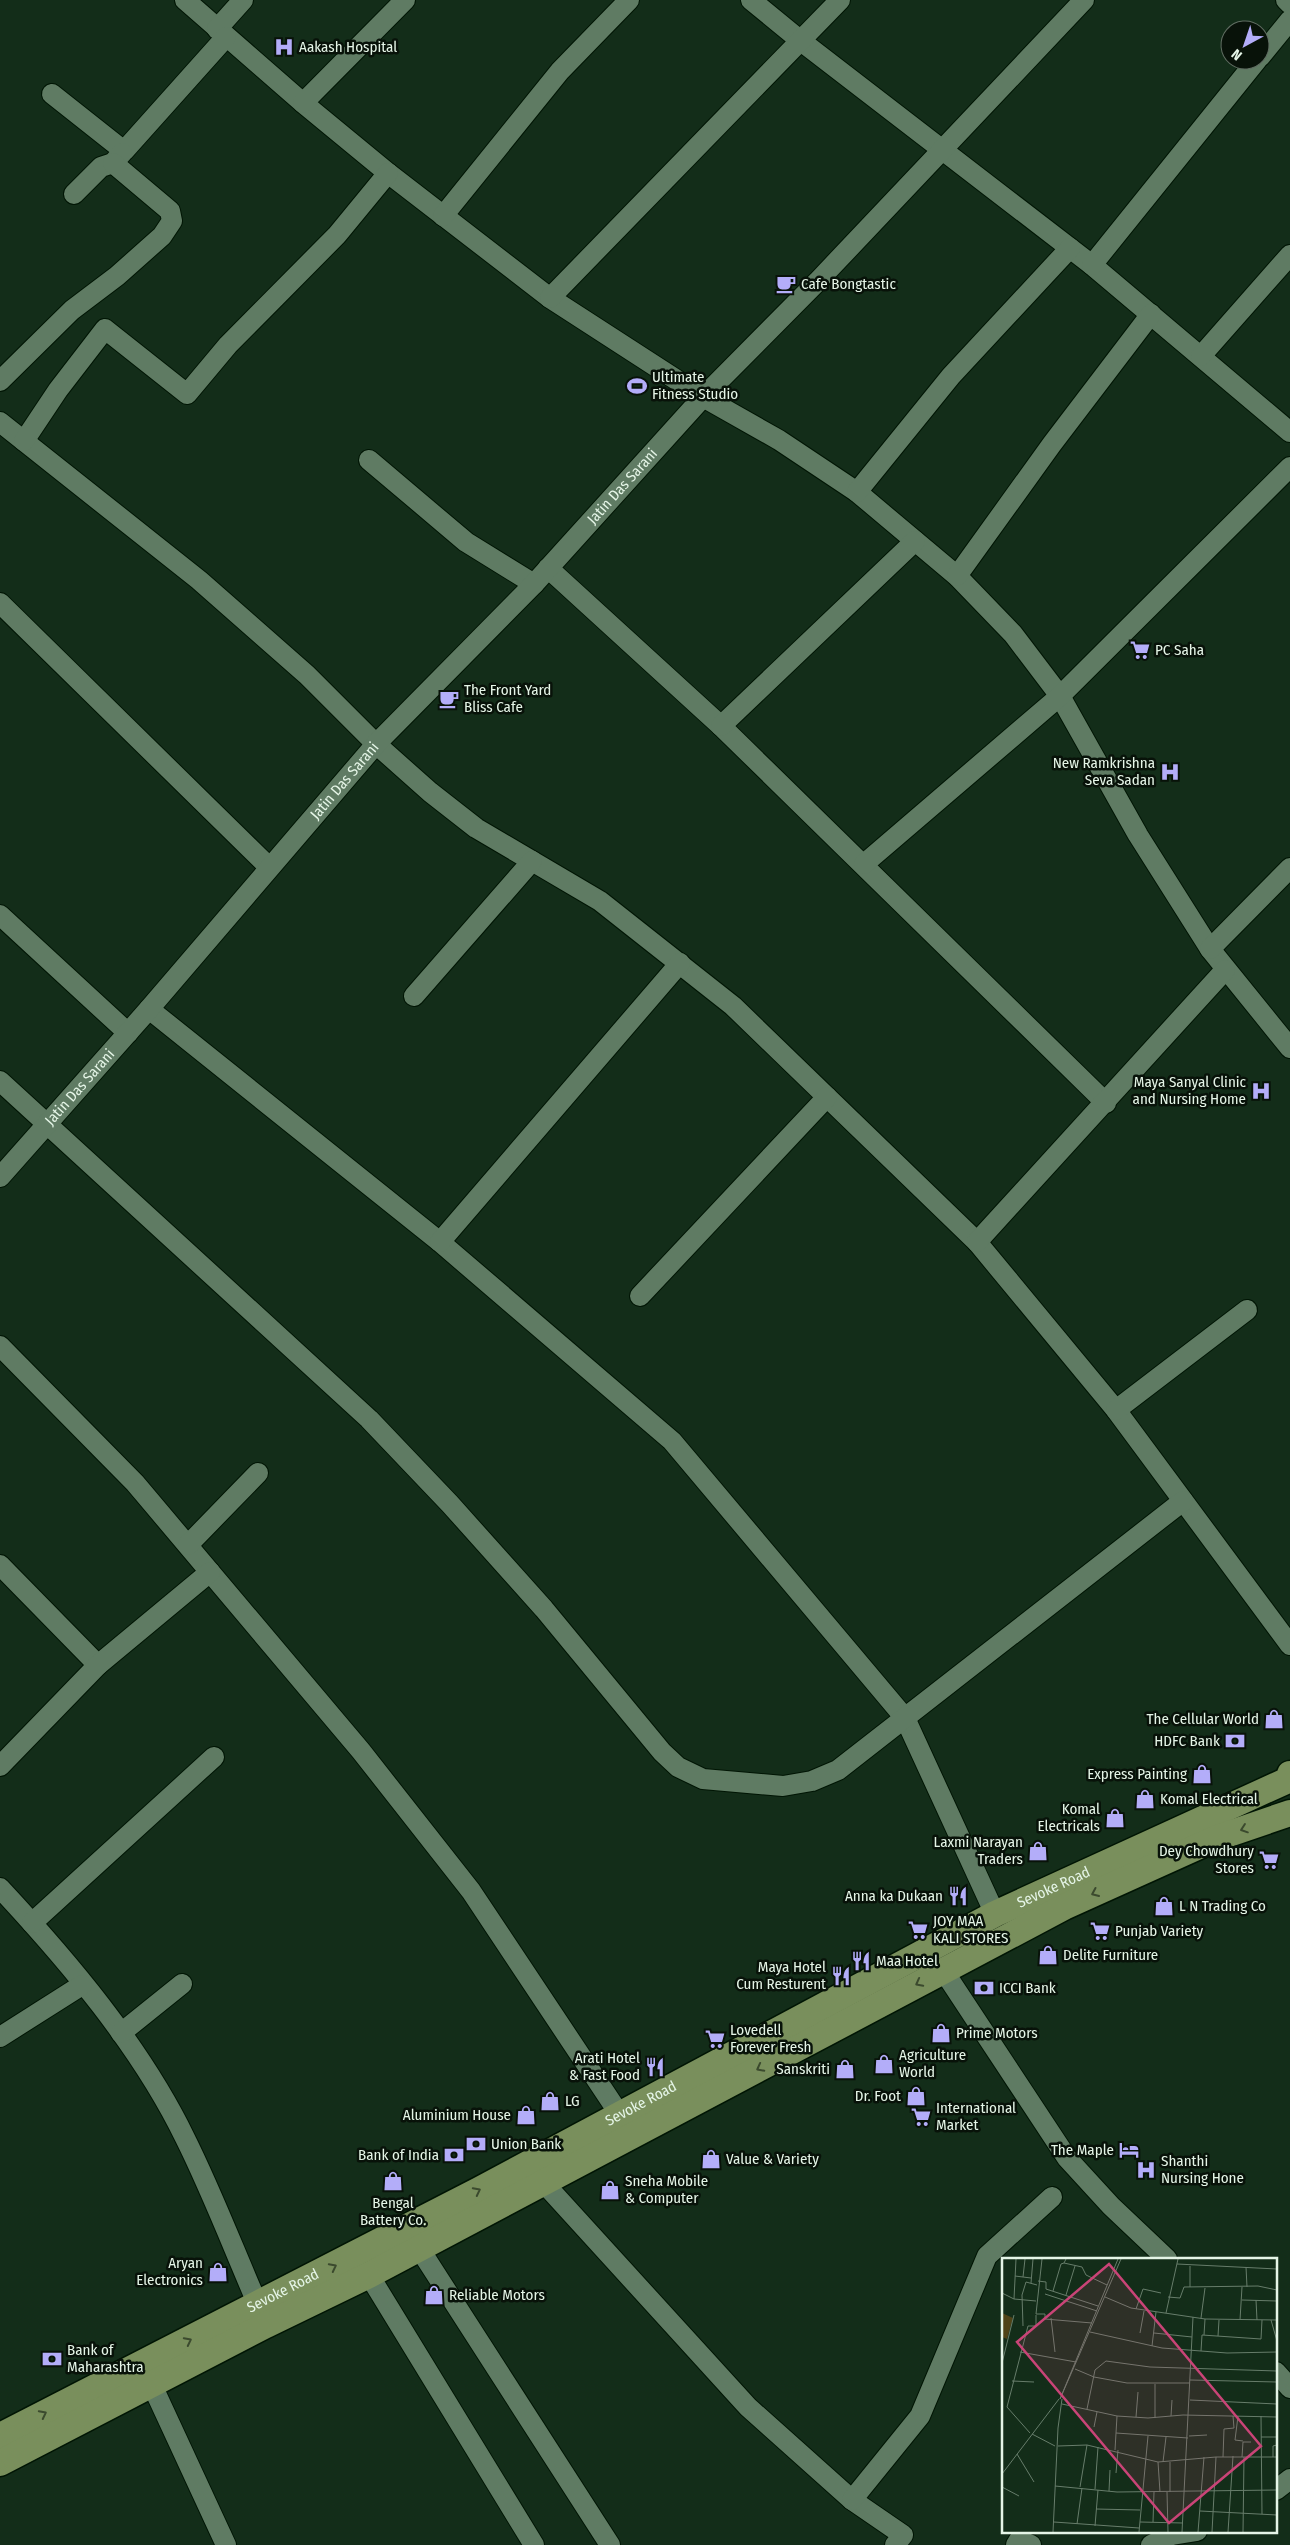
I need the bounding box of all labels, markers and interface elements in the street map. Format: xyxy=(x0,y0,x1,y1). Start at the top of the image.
north arrow xyxy=(1220,20,1270,70)
hospital icon: Aakash Hospital xyxy=(273,36,295,58)
place label: Aakash Hospital xyxy=(299,38,397,56)
text: N xyxy=(1228,45,1246,64)
cafe icon: Cafe Bongtastic xyxy=(775,273,797,295)
place label: Cafe Bongtastic xyxy=(801,275,896,293)
place label: Ultimate Fitness Studio xyxy=(652,368,738,403)
sports icon: Ultimate Fitness Studio xyxy=(626,375,648,397)
street label: Jatin Das Sarani xyxy=(583,445,661,528)
supermarket icon: PC Saha xyxy=(1129,639,1151,661)
place label: PC Saha xyxy=(1155,641,1204,659)
place label: The Front Yard Bliss Cafe xyxy=(464,681,551,716)
cafe icon: The Front Yard Bliss Cafe xyxy=(438,688,460,710)
street label: Jatin Das Sarani xyxy=(306,739,383,823)
place label: New Ramkrishna Seva Sadan xyxy=(1053,754,1155,789)
hospital icon: New Ramkrishna Seva Sadan xyxy=(1159,761,1181,783)
street label: Jatin Das Sarani xyxy=(41,1045,118,1129)
place label: Maya Sanyal Clinic and Nursing Home xyxy=(1133,1073,1247,1108)
hospital icon: Maya Sanyal Clinic and Nursing Home xyxy=(1250,1080,1272,1102)
shop icon: The Cellular World xyxy=(1263,1708,1285,1730)
place label: The Cellular World xyxy=(1147,1710,1259,1728)
bank icon: HDFC Bank xyxy=(1224,1730,1246,1752)
place label: HDFC Bank xyxy=(1154,1732,1220,1750)
shop icon: Express Painting xyxy=(1191,1763,1213,1785)
place label: Express Painting xyxy=(1087,1765,1187,1783)
shop icon: Komal Electrical xyxy=(1134,1788,1156,1810)
place label: Komal Electrical xyxy=(1160,1790,1258,1808)
place label: Komal Electricals xyxy=(1038,1800,1100,1835)
shop icon: Komal Electricals xyxy=(1104,1807,1126,1829)
one-way arrow xyxy=(1240,1823,1248,1833)
place label: Laxmi Narayan Traders xyxy=(934,1833,1023,1868)
shop icon: Laxmi Narayan Traders xyxy=(1027,1840,1049,1862)
place label: Dey Chowdhury Stores xyxy=(1159,1842,1254,1877)
supermarket icon: Dey Chowdhury Stores xyxy=(1258,1849,1280,1871)
street label: Sevoke Road xyxy=(1014,1863,1093,1912)
restaurant icon: Anna ka Dukaan xyxy=(947,1885,969,1907)
place label: Anna ka Dukaan xyxy=(845,1887,943,1905)
one-way arrow xyxy=(1091,1887,1100,1897)
shop icon: L N Trading Co xyxy=(1153,1895,1175,1917)
place label: L N Trading Co xyxy=(1179,1897,1266,1915)
place label: JOY MAA KALI STORES xyxy=(933,1912,1008,1947)
supermarket icon: JOY MAA KALI STORES xyxy=(907,1919,929,1941)
supermarket icon: Punjab Variety xyxy=(1089,1920,1111,1942)
place label: Punjab Variety xyxy=(1115,1922,1204,1940)
shop icon: Delite Furniture xyxy=(1037,1944,1059,1966)
place label: Delite Furniture xyxy=(1063,1946,1158,1964)
restaurant icon: Maa Hotel xyxy=(850,1950,872,1972)
place label: Maa Hotel xyxy=(876,1952,938,1970)
place label: Maya Hotel Cum Resturent xyxy=(736,1958,826,1993)
restaurant icon: Maya Hotel Cum Resturent xyxy=(830,1965,852,1987)
one-way arrow xyxy=(915,1977,924,1987)
bank icon: ICCI Bank xyxy=(973,1977,995,1999)
place label: ICCI Bank xyxy=(999,1979,1056,1997)
place label: Lovedell Forever Fresh xyxy=(730,2021,811,2056)
shop icon: Prime Motors xyxy=(930,2022,952,2044)
place label: Prime Motors xyxy=(956,2024,1038,2042)
supermarket icon: Lovedell Forever Fresh xyxy=(704,2028,726,2050)
place label: Agriculture World xyxy=(899,2046,966,2081)
place label: Arati Hotel & Fast Food xyxy=(569,2049,640,2084)
shop icon: Agriculture World xyxy=(873,2053,895,2075)
restaurant icon: Arati Hotel & Fast Food xyxy=(644,2056,666,2078)
shop icon: Sanskriti xyxy=(834,2058,856,2080)
place label: Sanskriti xyxy=(776,2060,830,2078)
one-way arrow xyxy=(756,2062,765,2072)
street label: Sevoke Road xyxy=(602,2077,680,2130)
shop icon: Dr. Foot xyxy=(905,2085,927,2107)
place label: Dr. Foot xyxy=(855,2087,901,2105)
shop icon: LG xyxy=(539,2090,561,2112)
place label: LG xyxy=(565,2092,580,2110)
place label: International Market xyxy=(936,2099,1016,2134)
shop icon: Aluminium House xyxy=(515,2104,537,2126)
place label: Aluminium House xyxy=(403,2106,511,2124)
supermarket icon: International Market xyxy=(910,2106,932,2128)
bank icon: Union Bank xyxy=(465,2133,487,2155)
place label: Union Bank xyxy=(491,2135,561,2153)
hotel icon: The Maple xyxy=(1118,2139,1140,2161)
place label: The Maple xyxy=(1051,2141,1114,2159)
bank icon: Bank of India xyxy=(443,2144,465,2166)
place label: Bank of India xyxy=(358,2146,439,2164)
shop icon: Value & Variety xyxy=(700,2148,722,2170)
place label: Value & Variety xyxy=(726,2150,819,2168)
place label: Shanthi Nursing Hone xyxy=(1161,2152,1244,2187)
hospital icon: Shanthi Nursing Hone xyxy=(1135,2159,1157,2181)
shop icon: Bengal Battery Co. xyxy=(382,2170,404,2192)
place label: Sneha Mobile & Computer xyxy=(625,2172,708,2207)
shop icon: Sneha Mobile & Computer xyxy=(599,2179,621,2201)
one-way arrow xyxy=(472,2187,481,2197)
place label: Bengal Battery Co. xyxy=(360,2194,426,2229)
place label: Aryan Electronics xyxy=(136,2254,203,2289)
inset map xyxy=(1002,2258,1278,2532)
shop icon: Aryan Electronics xyxy=(207,2261,229,2283)
one-way arrow xyxy=(328,2263,337,2273)
street label: Sevoke Road xyxy=(244,2265,322,2317)
shop icon: Reliable Motors xyxy=(423,2284,445,2306)
place label: Reliable Motors xyxy=(449,2286,545,2304)
one-way arrow xyxy=(183,2337,192,2347)
place label: Bank of Maharashtra xyxy=(67,2341,144,2376)
bank icon: Bank of Maharashtra xyxy=(41,2348,63,2370)
one-way arrow xyxy=(38,2410,47,2420)

